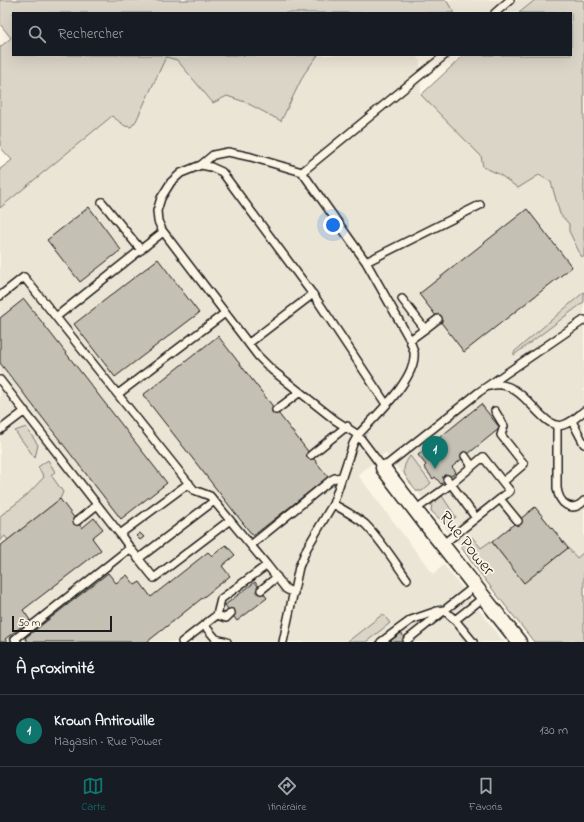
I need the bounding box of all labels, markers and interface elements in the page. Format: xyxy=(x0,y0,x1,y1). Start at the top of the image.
search box xyxy=(12,12,572,56)
icon: search xyxy=(26,23,48,45)
text: Rechercher xyxy=(58,23,123,45)
your location xyxy=(323,215,343,235)
pin: 1 xyxy=(422,436,448,469)
street label: Rue Power xyxy=(432,506,501,582)
scale bar xyxy=(12,614,112,633)
text: 50 m xyxy=(18,615,40,631)
text: À proximité xyxy=(16,656,94,681)
text: Krown Antirouille xyxy=(54,710,155,732)
text: 1 xyxy=(27,721,31,740)
text: 130 m xyxy=(540,721,568,740)
text: Magasin · Rue Power xyxy=(54,732,162,751)
tab: Carte xyxy=(81,775,105,815)
tab: Itinéraire xyxy=(268,775,306,815)
tab: Favoris xyxy=(469,775,503,815)

